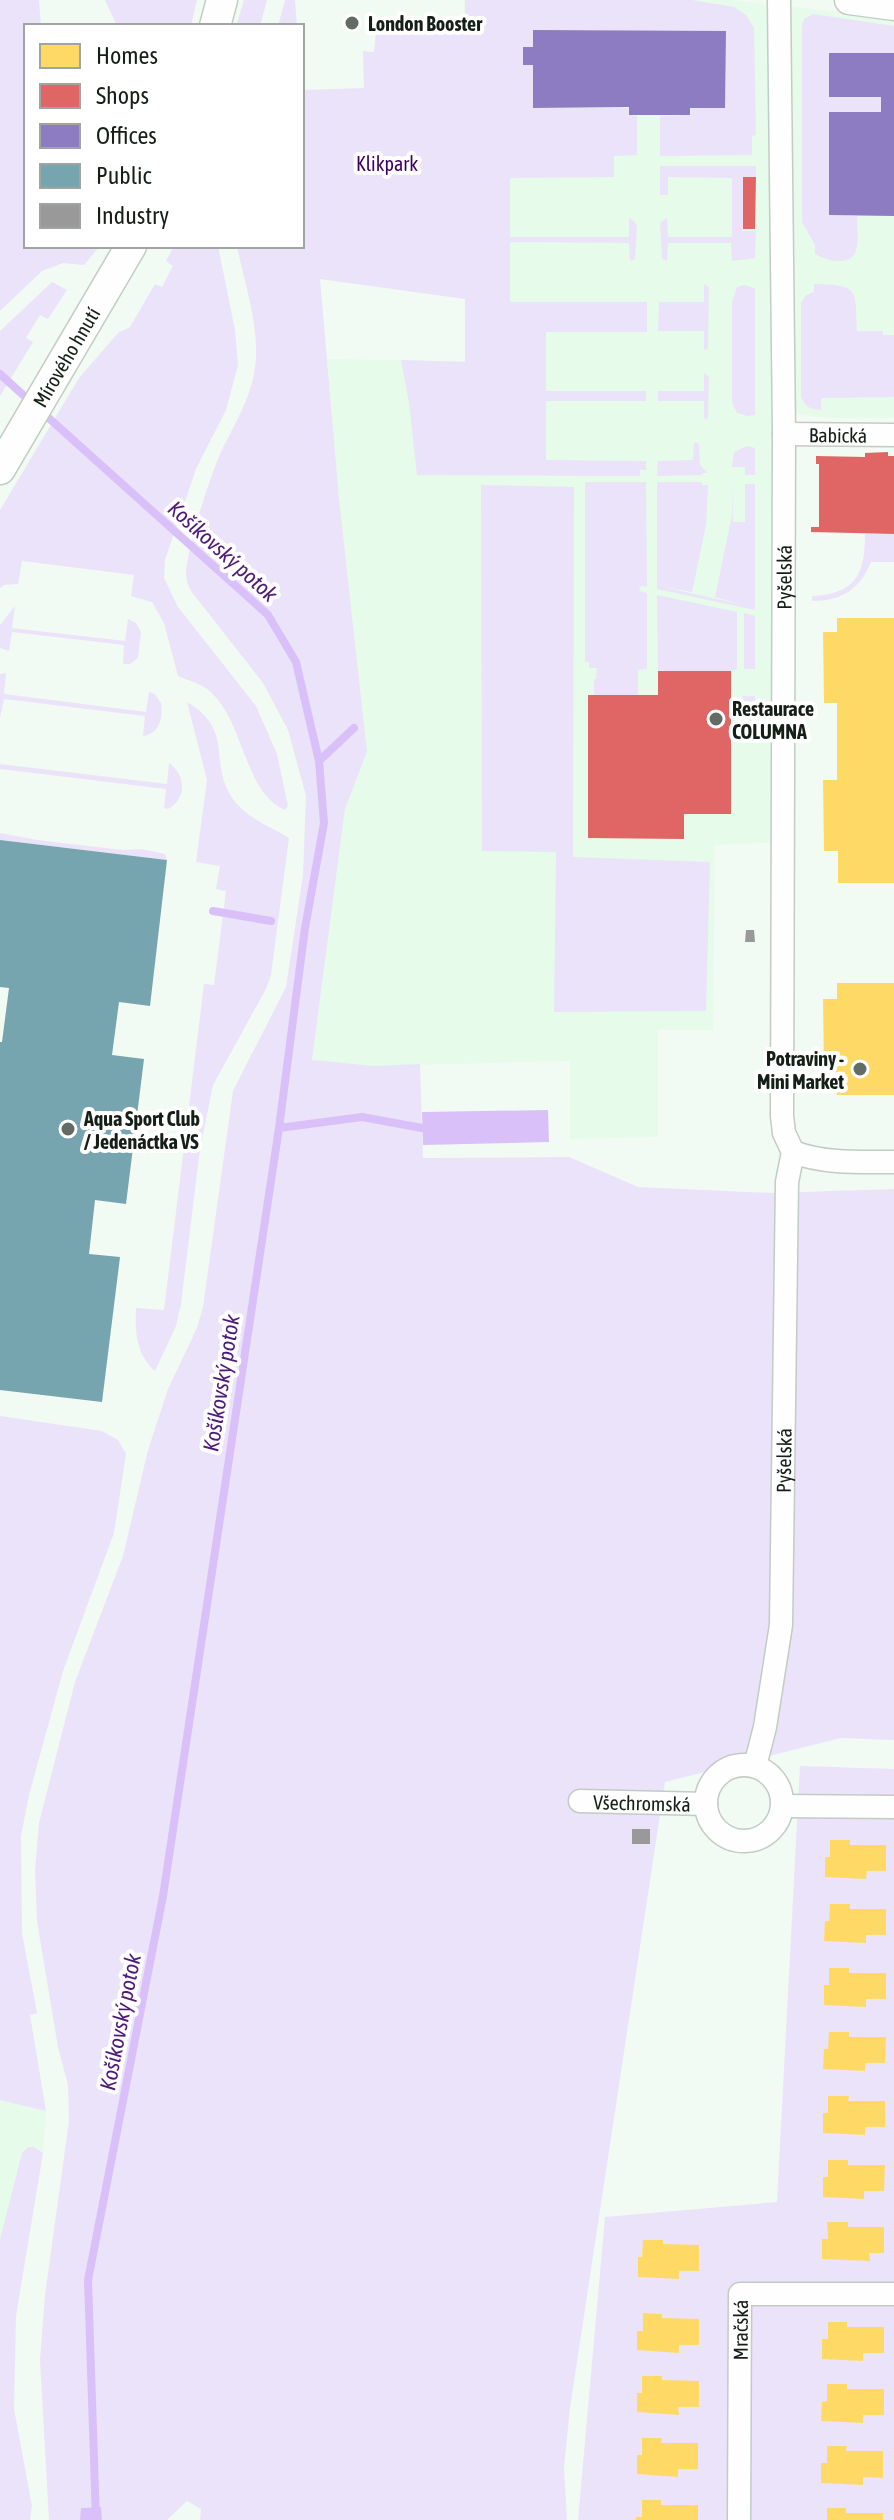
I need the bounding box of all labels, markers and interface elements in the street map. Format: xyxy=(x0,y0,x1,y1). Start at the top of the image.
place label: London Booster xyxy=(368,12,483,35)
marker: London Booster xyxy=(343,14,361,32)
legend xyxy=(24,24,304,248)
text: Homes xyxy=(96,42,158,69)
text: Shops xyxy=(96,82,149,109)
text: Offices xyxy=(96,122,157,149)
park label: Klikpark xyxy=(356,152,418,175)
text: Public xyxy=(96,162,152,189)
text: Industry xyxy=(96,202,169,229)
street label: Mírového hnutí xyxy=(28,303,104,411)
street label: Babická xyxy=(809,423,867,446)
water label: Košíkovský potok xyxy=(163,495,283,607)
street label: Pyšelská xyxy=(772,545,795,610)
place label: Restaurace COLUMNA xyxy=(732,697,814,743)
marker: Restaurace COLUMNA xyxy=(707,710,725,728)
place label: Potraviny - Mini Market xyxy=(757,1047,844,1093)
marker: Potraviny - Mini Market xyxy=(851,1060,869,1078)
place label: Aqua Sport Club / Jedenáctka VS xyxy=(83,1107,200,1153)
marker: Aqua Sport Club / Jedenáctka VS xyxy=(59,1120,77,1138)
water label: Košíkovský potok xyxy=(197,1312,245,1453)
street label: Pyšelská xyxy=(771,1428,795,1493)
street label: Všechromská xyxy=(593,1790,691,1815)
water label: Košíkovský potok xyxy=(94,1951,146,2092)
street label: Mračská xyxy=(728,2300,751,2360)

